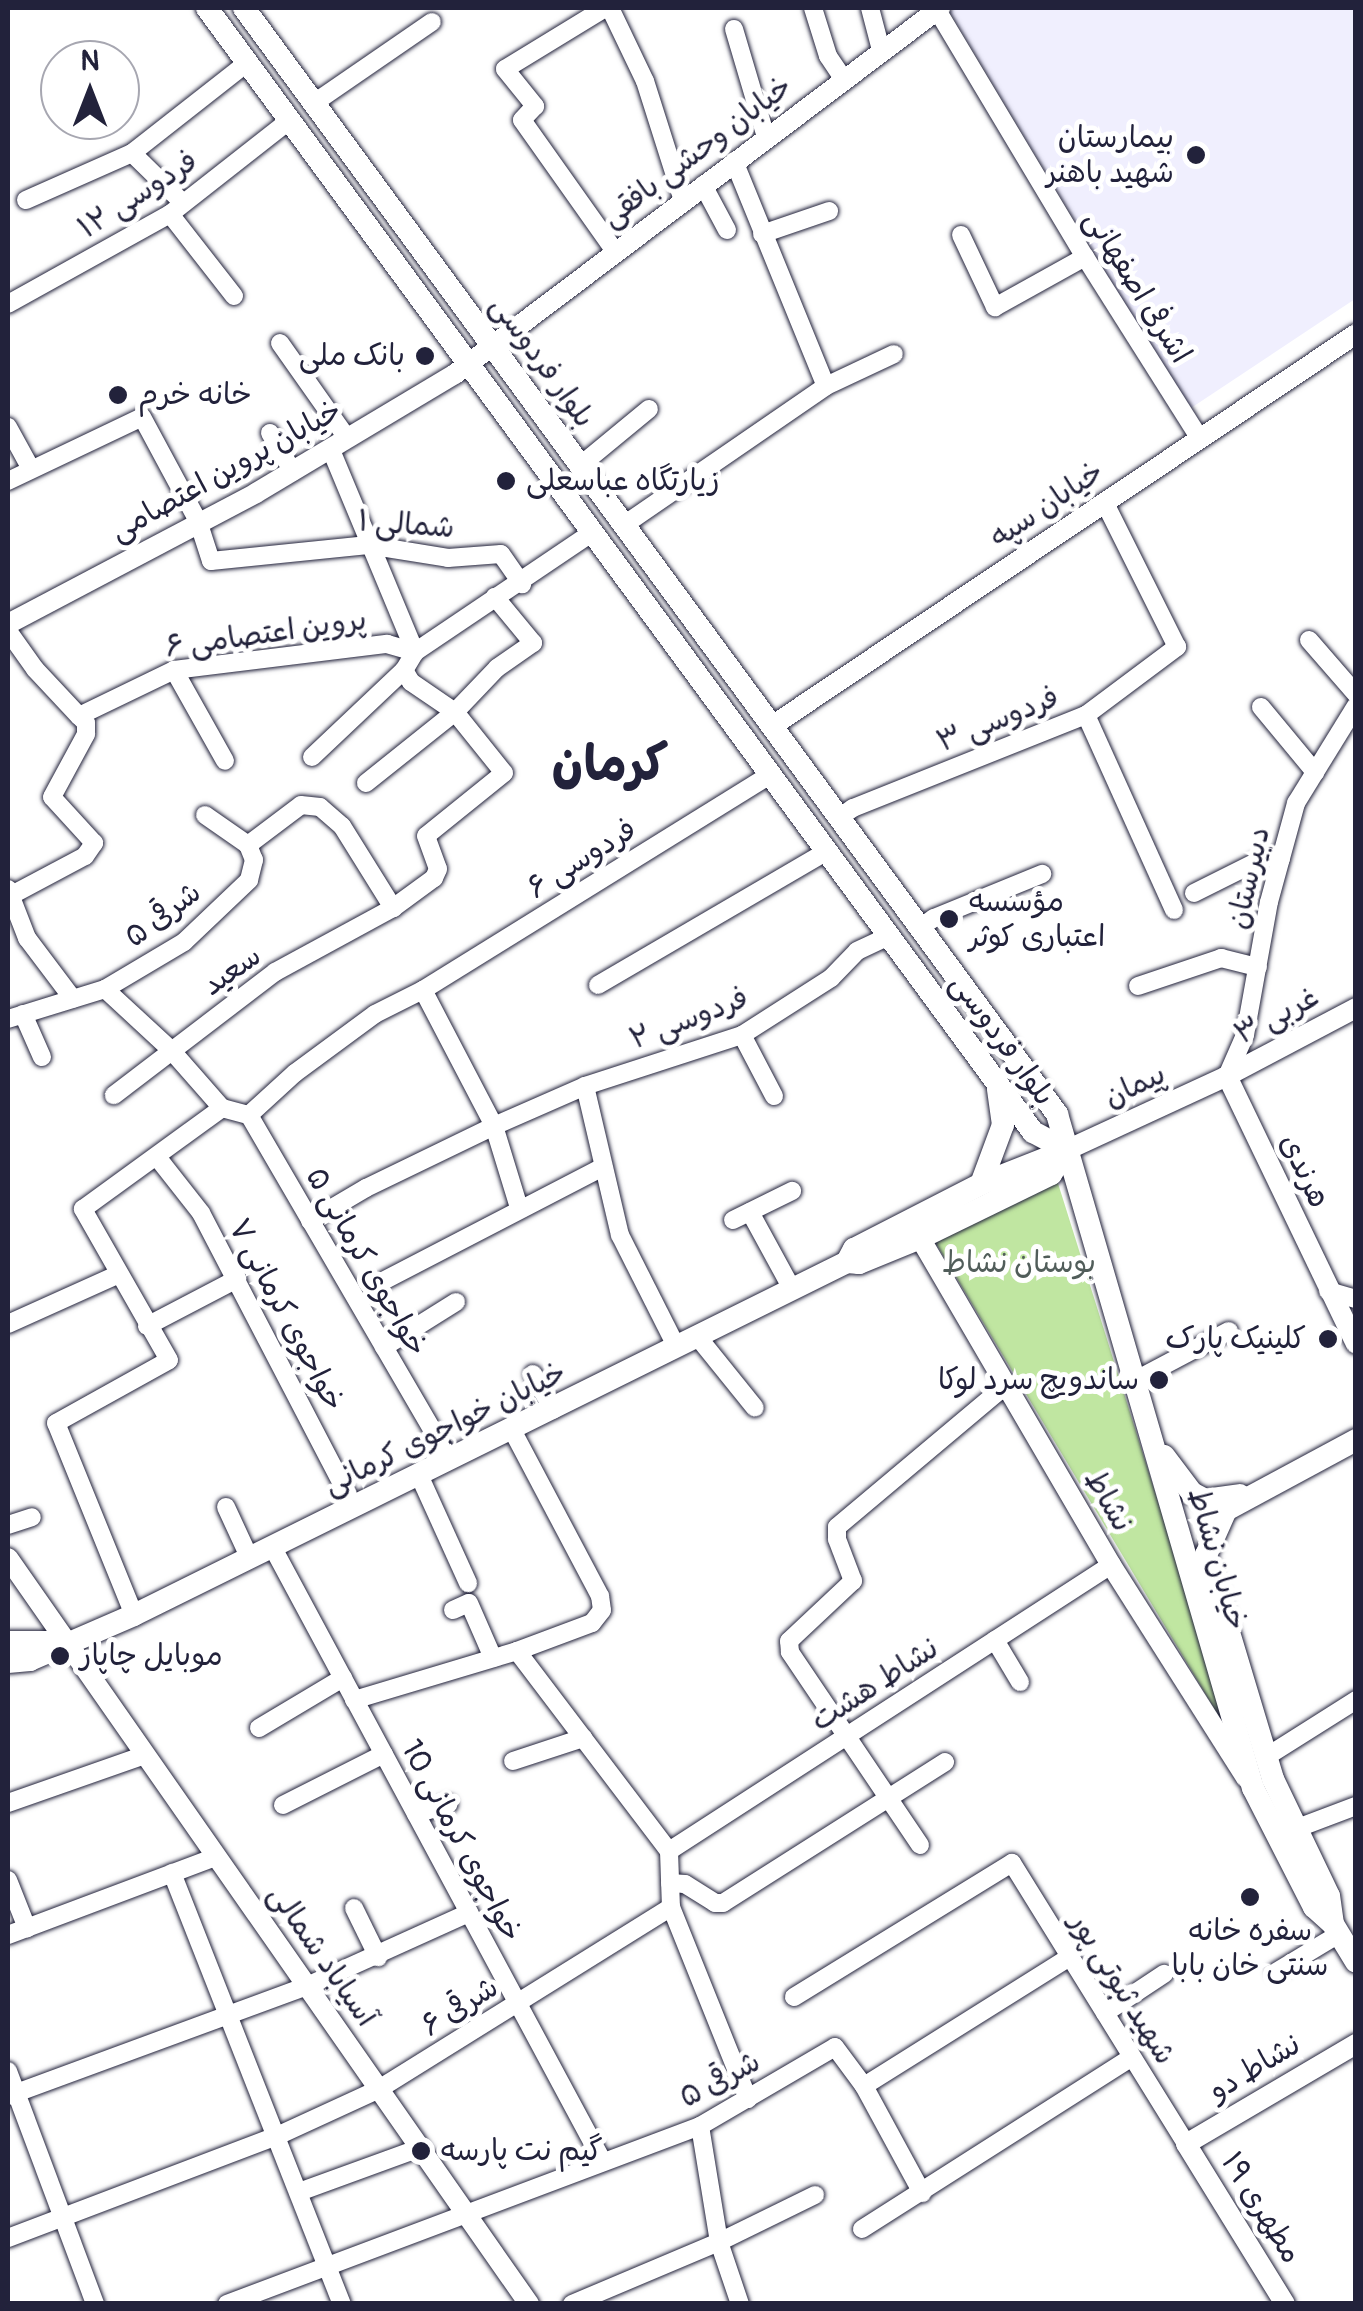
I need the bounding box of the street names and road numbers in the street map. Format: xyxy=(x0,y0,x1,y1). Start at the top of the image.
street label: خیابان وحشی بافقی xyxy=(595,69,799,235)
street label: فردوسی ۱۲ xyxy=(72,143,204,247)
street label: اشرفی اصفهانی xyxy=(1076,204,1198,370)
street label: بلوار فردوسی xyxy=(482,289,602,435)
street label: خیابان پروین اعتصامی xyxy=(104,393,348,549)
street label: خیابان سپه xyxy=(983,454,1111,556)
street label: شمالی ۱ xyxy=(357,504,455,546)
street label: پروین اعتصامی ۶ xyxy=(163,602,369,666)
street label: فردوسی ۳ xyxy=(932,679,1064,761)
street label: فردوسی ۶ xyxy=(521,811,643,907)
street label: دبیرستان xyxy=(1220,823,1278,933)
street label: شرقی ۵ xyxy=(118,875,208,955)
street label: سعید xyxy=(196,938,268,1004)
street label: بلوار فردوسی xyxy=(942,967,1062,1113)
street label: ۳ غربی xyxy=(1229,979,1325,1053)
street label: فردوسی ۲ xyxy=(625,980,753,1058)
street label: پیمان xyxy=(1098,1056,1172,1116)
street label: هرندی xyxy=(1271,1128,1337,1214)
street label: خواجوی کرمانی ۵ xyxy=(297,1161,435,1363)
street label: خواجوی کرمانی ۷ xyxy=(220,1213,352,1417)
street label: خیابان خواجوی کرمانی xyxy=(318,1355,572,1503)
street label: نشاط xyxy=(1076,1464,1140,1538)
street label: خیابان نشاط xyxy=(1180,1484,1254,1634)
street label: نشاط هشت xyxy=(805,1631,945,1739)
street label: خواجوی کرمانی 10 xyxy=(393,1734,529,1948)
street label: آسیاباد شمالی xyxy=(260,1878,384,2034)
street label: شهید ثبوتی پور xyxy=(1061,1907,1183,2071)
street label: شرقی ۶ xyxy=(415,1970,505,2044)
street label: نشاط دو xyxy=(1203,2027,1307,2109)
street label: شرقی ۵ xyxy=(673,2044,767,2116)
street label: مطهری ۱۹ xyxy=(1213,2146,1309,2270)

